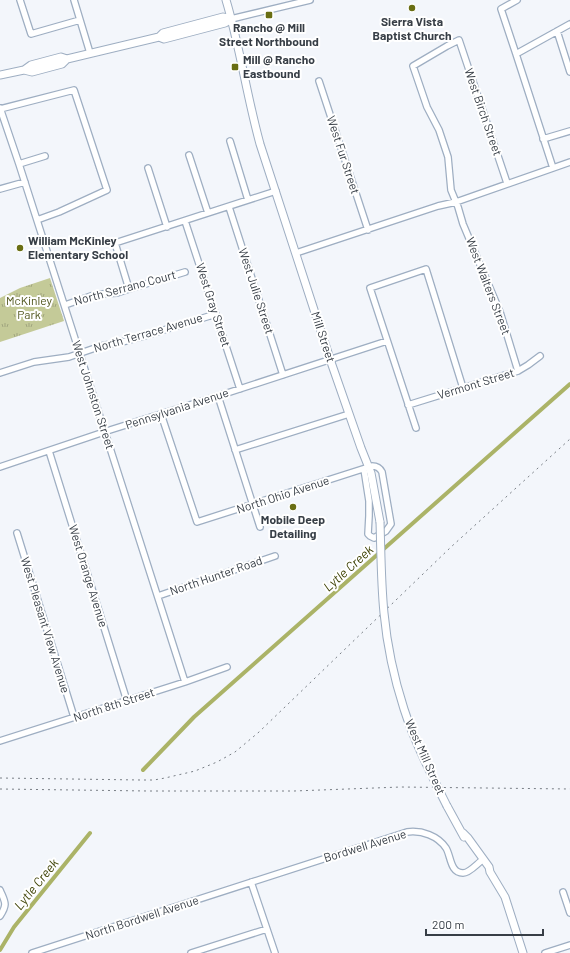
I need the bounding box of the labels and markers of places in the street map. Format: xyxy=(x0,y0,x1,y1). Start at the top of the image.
marker: Sierra Vista Baptist Church xyxy=(407,3,417,13)
marker: Rancho @ Mill Street Northbound xyxy=(264,10,274,20)
place label: Sierra Vista Baptist Church xyxy=(373,14,452,42)
place label: Rancho @ Mill Street Northbound xyxy=(219,20,319,48)
place label: Mill @ Rancho Eastbound xyxy=(243,52,315,80)
marker: Mill @ Rancho Eastbound xyxy=(230,62,240,72)
place label: William McKinley Elementary School xyxy=(28,233,128,261)
marker: William McKinley Elementary School xyxy=(15,243,25,253)
marker: Mobile Deep Detailing xyxy=(288,502,298,512)
place label: Mobile Deep Detailing xyxy=(261,512,325,540)

